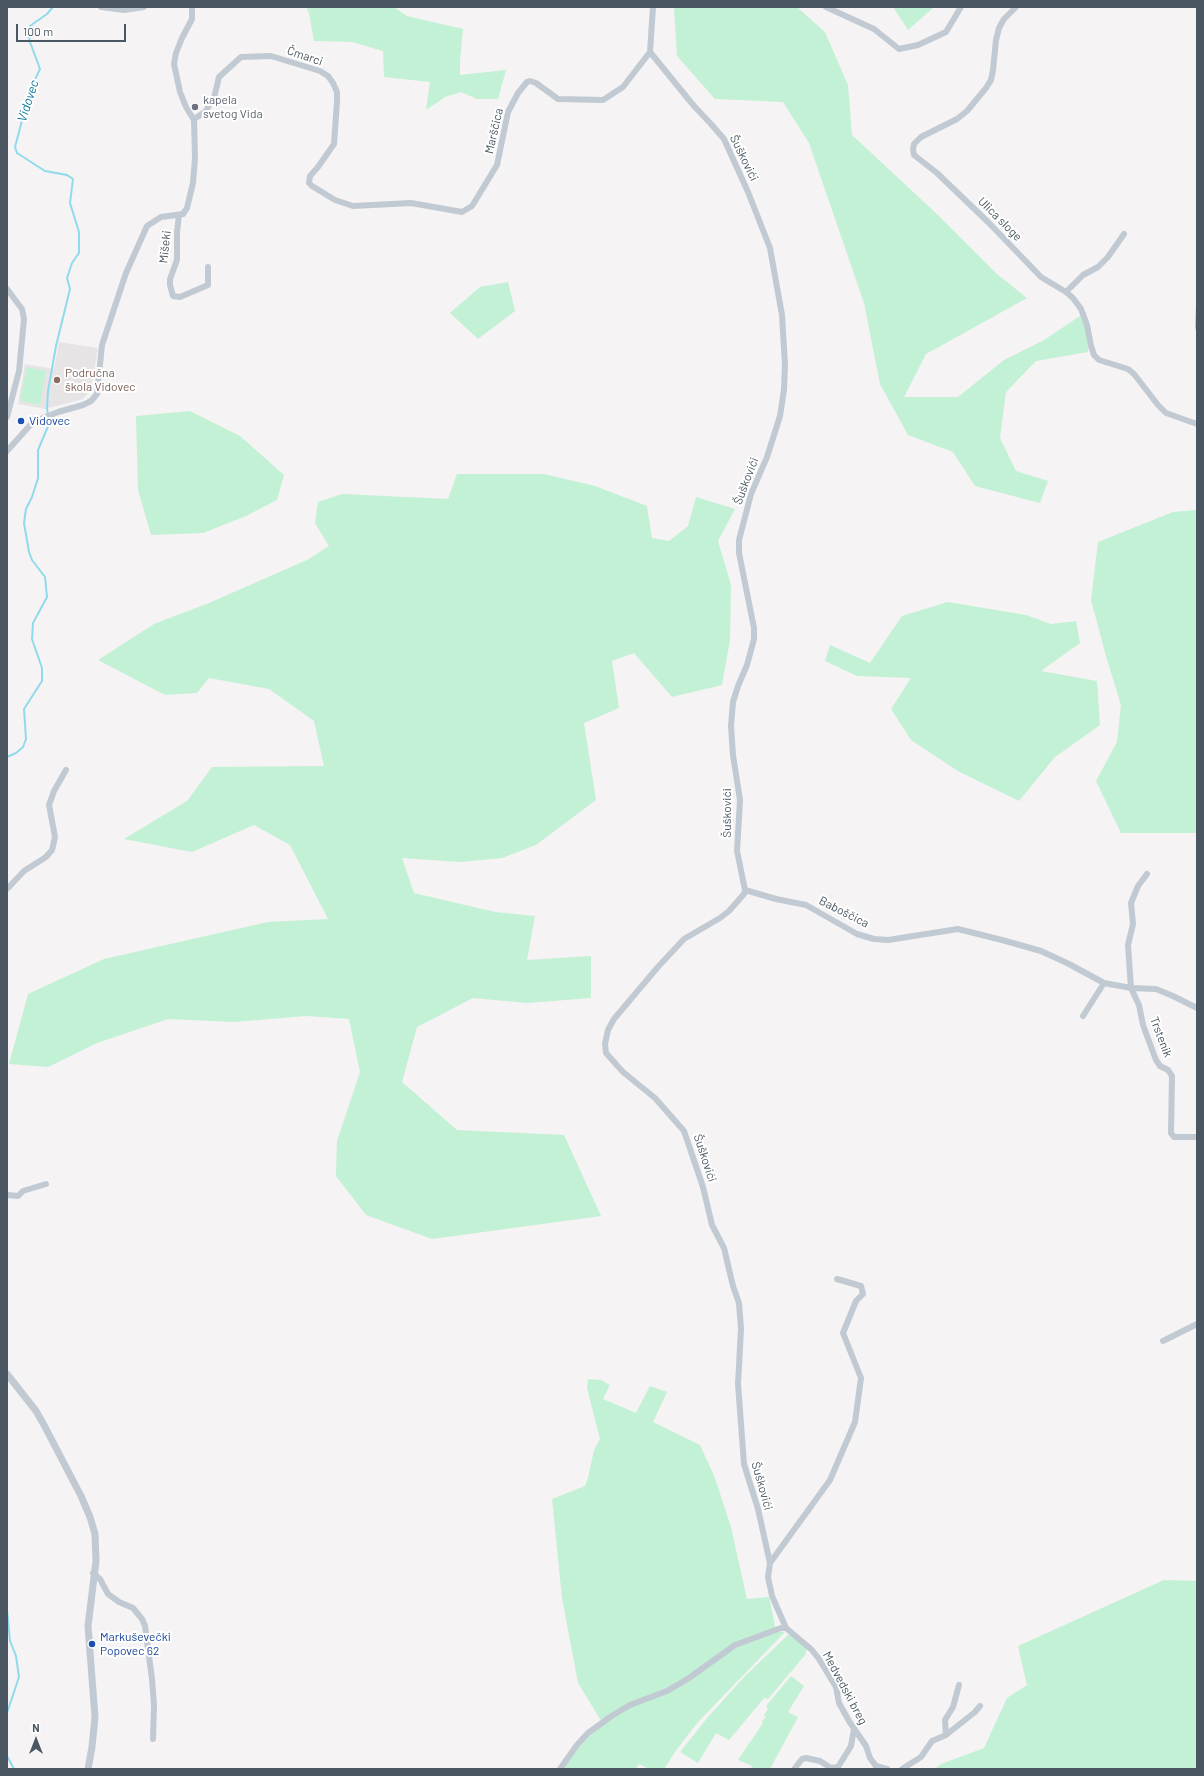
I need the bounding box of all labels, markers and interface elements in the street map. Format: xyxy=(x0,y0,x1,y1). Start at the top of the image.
scale bar xyxy=(18,16,128,42)
text: 100 m xyxy=(23,24,53,38)
street label: Čmarci xyxy=(285,43,325,69)
water label: Vidovec xyxy=(14,78,42,124)
place label: kapela svetog Vida xyxy=(203,93,263,121)
marker: kapela svetog Vida xyxy=(190,102,200,112)
street label: Marščica xyxy=(482,107,506,155)
street label: Šuškovići xyxy=(727,133,761,183)
street label: Ulica sloge xyxy=(975,194,1025,244)
street label: Mišeki xyxy=(156,230,174,264)
place label: Područna škola Vidovec xyxy=(65,366,136,394)
marker: Područna škola Vidovec xyxy=(52,375,62,385)
place label: Vidovec xyxy=(29,414,70,428)
marker: Vidovec xyxy=(16,416,26,426)
street label: Šuškovići xyxy=(730,455,762,507)
street label: Šuškovići xyxy=(720,788,734,838)
street label: Baboščica xyxy=(817,893,871,931)
street label: Trstenik xyxy=(1147,1015,1175,1059)
street label: Šuškovići xyxy=(691,1132,719,1184)
street label: Šuškovići xyxy=(748,1460,776,1512)
place label: Markuševečki Popovec 62 xyxy=(100,1630,171,1658)
marker: Markuševečki Popovec 62 xyxy=(87,1639,97,1649)
street label: Medvedski breg xyxy=(820,1649,870,1727)
north arrow xyxy=(16,1720,56,1760)
text: N xyxy=(32,1721,40,1734)

